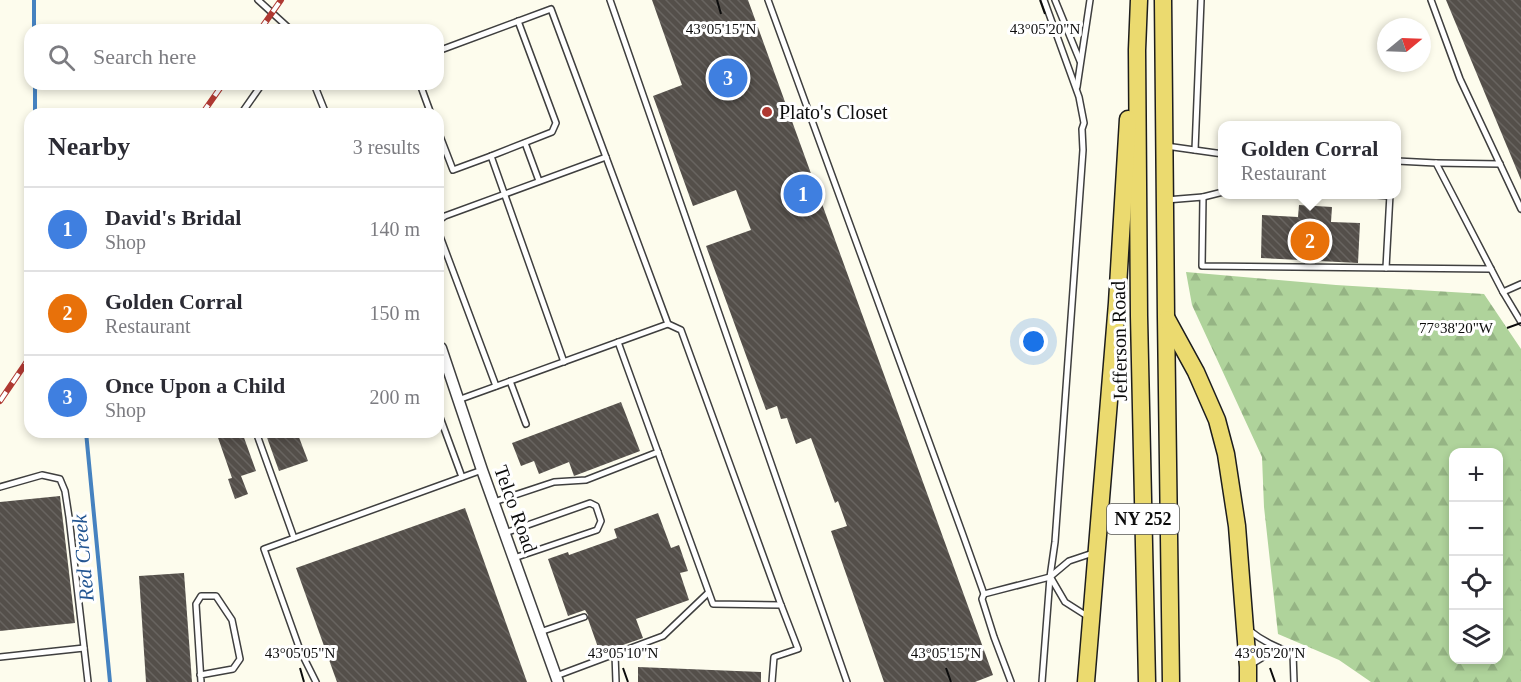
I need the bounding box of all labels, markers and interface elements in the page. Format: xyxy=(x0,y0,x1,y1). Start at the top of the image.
north arrow xyxy=(1377,18,1431,72)
text: 43°05'15"N xyxy=(686,21,756,37)
text: 43°05'20"N xyxy=(1010,21,1080,37)
search box xyxy=(24,24,444,90)
icon: search xyxy=(45,41,78,74)
text: Search here xyxy=(93,44,196,69)
pin: 3 xyxy=(708,56,748,100)
place label: Plato's Closet xyxy=(779,101,888,123)
marker: Plato's Closet xyxy=(760,105,774,119)
popup xyxy=(1218,121,1401,199)
text: Nearby xyxy=(48,132,130,161)
text: 3 results xyxy=(353,136,420,158)
text: Golden Corral xyxy=(1241,136,1378,161)
text: Restaurant xyxy=(1241,162,1326,184)
pin: 1 xyxy=(784,172,822,216)
text: David's Bridal xyxy=(105,205,241,230)
text: 1 xyxy=(63,218,73,240)
text: 140 m xyxy=(369,218,420,240)
pin: 2 xyxy=(1290,218,1330,264)
text: Shop xyxy=(105,231,146,253)
street label: Jefferson Road xyxy=(1107,281,1131,401)
text: Golden Corral xyxy=(105,289,243,314)
text: 2 xyxy=(63,302,73,324)
text: 150 m xyxy=(369,302,420,324)
text: Restaurant xyxy=(105,315,191,337)
text: 77°38'20"W xyxy=(1419,320,1494,336)
your location xyxy=(1019,327,1048,356)
text: Once Upon a Child xyxy=(105,373,285,398)
text: 3 xyxy=(63,386,73,408)
text: 200 m xyxy=(369,386,420,408)
text: Shop xyxy=(105,399,146,421)
map controls xyxy=(1449,448,1503,664)
button: + xyxy=(1449,448,1503,502)
street label: Telco Road xyxy=(490,462,542,556)
button: − xyxy=(1449,502,1503,556)
road number: NY 252 xyxy=(1107,504,1179,534)
water label: Red Creek xyxy=(67,513,99,604)
button: locate xyxy=(1449,556,1503,610)
button: layers xyxy=(1449,610,1503,664)
text: 43°05'05"N xyxy=(265,645,335,661)
text: 43°05'10"N xyxy=(588,645,658,661)
text: 43°05'15"N xyxy=(911,645,981,661)
text: 43°05'20"N xyxy=(1235,645,1305,661)

